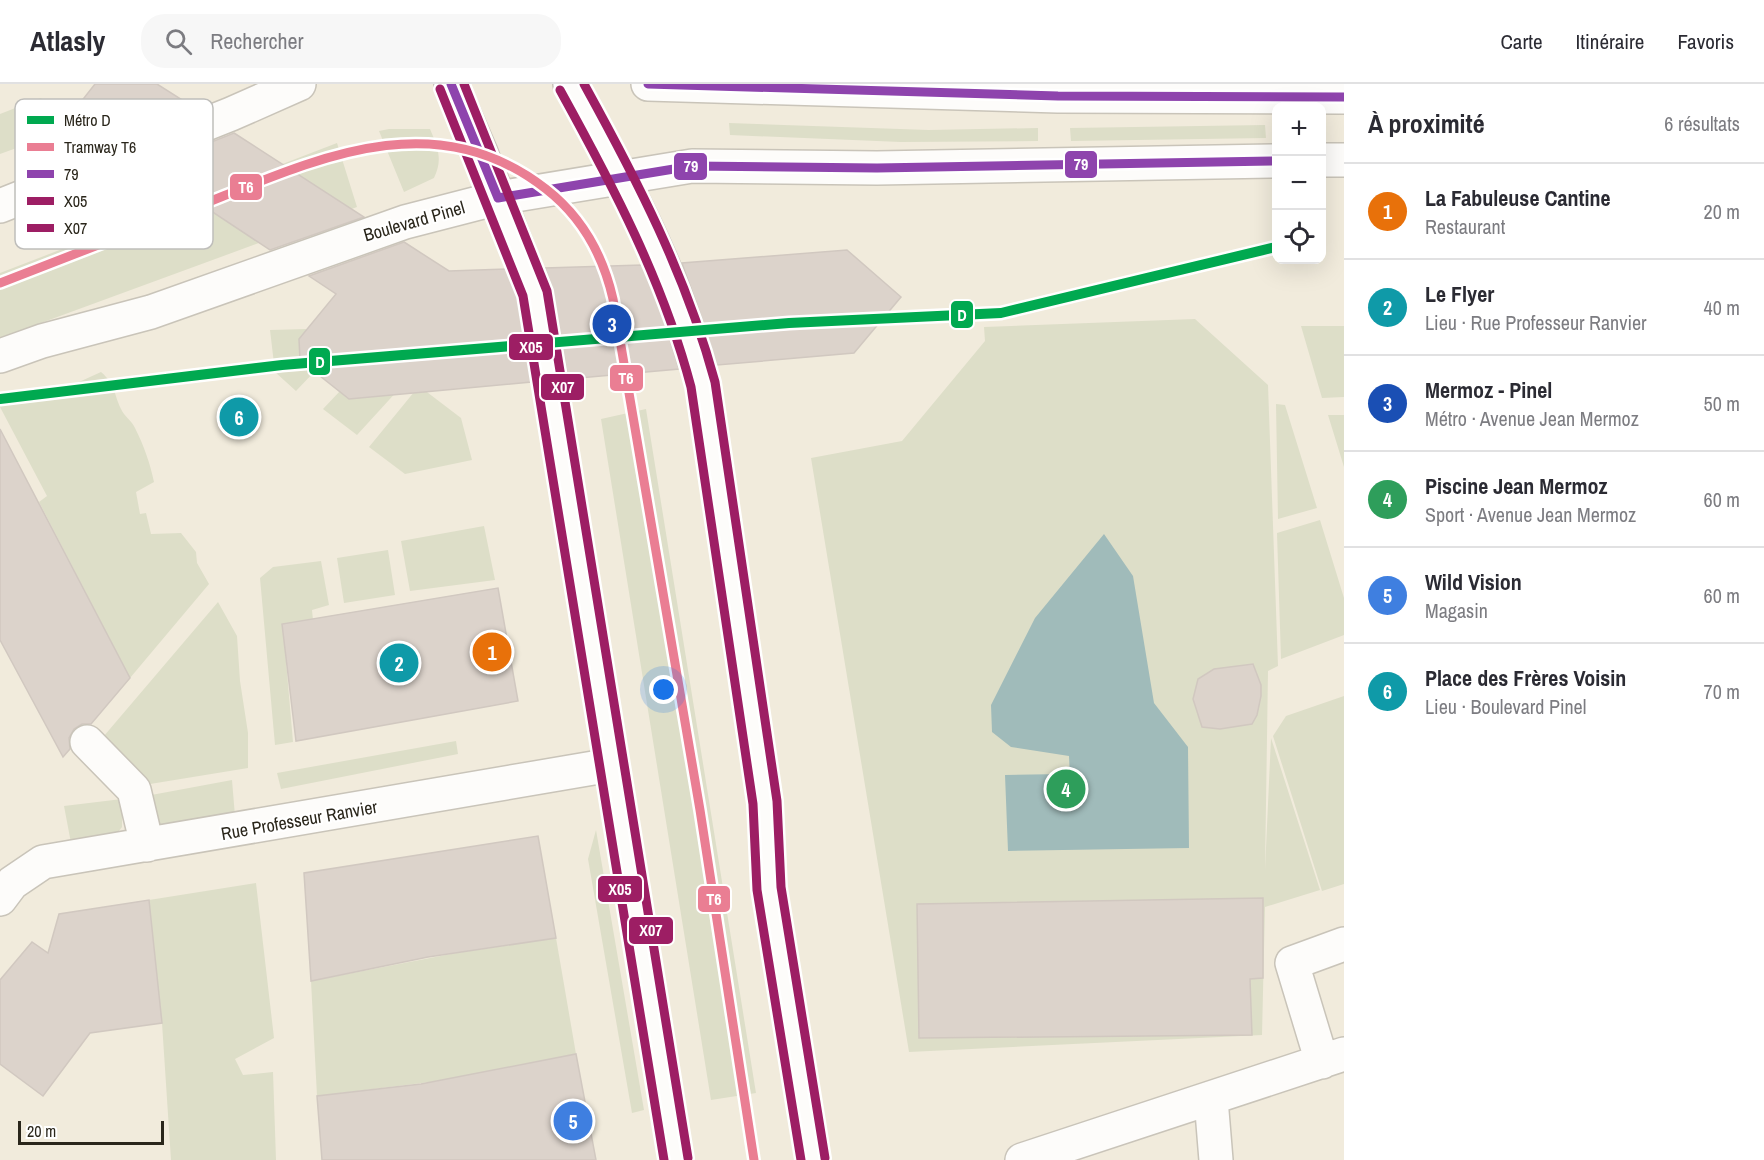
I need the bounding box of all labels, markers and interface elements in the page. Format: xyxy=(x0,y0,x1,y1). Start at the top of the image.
search box xyxy=(141,14,561,68)
text: Atlasly xyxy=(30,22,105,60)
icon: search xyxy=(162,25,195,58)
text: Rechercher xyxy=(210,26,304,56)
text: Carte xyxy=(1500,27,1543,56)
text: Itinéraire xyxy=(1576,27,1644,56)
text: Favoris xyxy=(1677,27,1734,56)
legend xyxy=(15,99,213,249)
map controls xyxy=(1272,102,1326,264)
button: + xyxy=(1272,102,1326,156)
text: À proximité xyxy=(1368,106,1485,141)
text: Métro D xyxy=(64,109,111,131)
text: 6 résultats xyxy=(1664,110,1740,137)
text: Tramway T6 xyxy=(64,136,136,158)
line badge: 79 xyxy=(1064,150,1098,179)
line badge: 79 xyxy=(673,152,708,181)
text: 79 xyxy=(1074,153,1088,175)
text: 79 xyxy=(684,155,698,177)
button: − xyxy=(1272,156,1326,210)
text: 79 xyxy=(64,163,79,185)
line badge: T6 xyxy=(229,173,263,201)
text: T6 xyxy=(238,176,254,198)
text: La Fabuleuse Cantine xyxy=(1425,183,1611,213)
text: X05 xyxy=(64,190,87,212)
street label: Boulevard Pinel xyxy=(360,195,468,247)
text: 1 xyxy=(1383,198,1392,225)
text: 20 m xyxy=(1704,198,1740,225)
button: locate xyxy=(1272,210,1326,264)
text: Restaurant xyxy=(1425,213,1505,240)
text: X07 xyxy=(64,217,87,239)
text: Le Flyer xyxy=(1425,279,1494,309)
text: 2 xyxy=(1383,294,1392,321)
text: 40 m xyxy=(1704,294,1740,321)
line badge: D xyxy=(950,300,974,329)
pin: 3 xyxy=(592,302,632,346)
text: D xyxy=(957,304,967,326)
text: Lieu · Rue Professeur Ranvier xyxy=(1425,309,1647,336)
line badge: X05 xyxy=(508,333,554,361)
text: X05 xyxy=(519,336,543,358)
line badge: D xyxy=(308,347,331,376)
text: D xyxy=(315,351,325,373)
line badge: T6 xyxy=(609,364,644,392)
text: T6 xyxy=(618,367,634,389)
line badge: X07 xyxy=(540,373,585,401)
text: Mermoz - Pinel xyxy=(1425,375,1552,405)
text: X07 xyxy=(551,376,575,398)
text: 3 xyxy=(1383,390,1392,417)
text: 50 m xyxy=(1704,390,1740,417)
pin: 6 xyxy=(220,394,258,440)
text: Métro · Avenue Jean Mermoz xyxy=(1425,405,1639,432)
text: Piscine Jean Mermoz xyxy=(1425,471,1608,501)
text: 4 xyxy=(1383,486,1392,513)
text: 60 m xyxy=(1704,486,1740,513)
text: Sport · Avenue Jean Mermoz xyxy=(1425,501,1636,528)
text: Wild Vision xyxy=(1425,567,1522,597)
text: 5 xyxy=(1383,582,1392,609)
text: 60 m xyxy=(1704,582,1740,609)
text: Magasin xyxy=(1425,597,1488,624)
pin: 1 xyxy=(472,630,512,674)
pin: 2 xyxy=(380,640,418,686)
text: Place des Frères Voisin xyxy=(1425,663,1626,693)
your location xyxy=(649,675,678,704)
text: 6 xyxy=(1383,678,1392,705)
text: 70 m xyxy=(1704,678,1740,705)
text: Lieu · Boulevard Pinel xyxy=(1425,693,1586,720)
pin: 4 xyxy=(1046,766,1086,812)
street label: Rue Professeur Ranvier xyxy=(219,794,379,846)
line badge: X05 xyxy=(597,875,643,903)
text: X05 xyxy=(608,878,632,900)
line badge: T6 xyxy=(697,885,731,913)
text: T6 xyxy=(706,888,722,910)
line badge: X07 xyxy=(628,916,674,945)
text: X07 xyxy=(639,919,663,941)
pin: 5 xyxy=(554,1098,592,1144)
scale bar xyxy=(18,1118,164,1146)
text: 20 m xyxy=(27,1120,56,1142)

